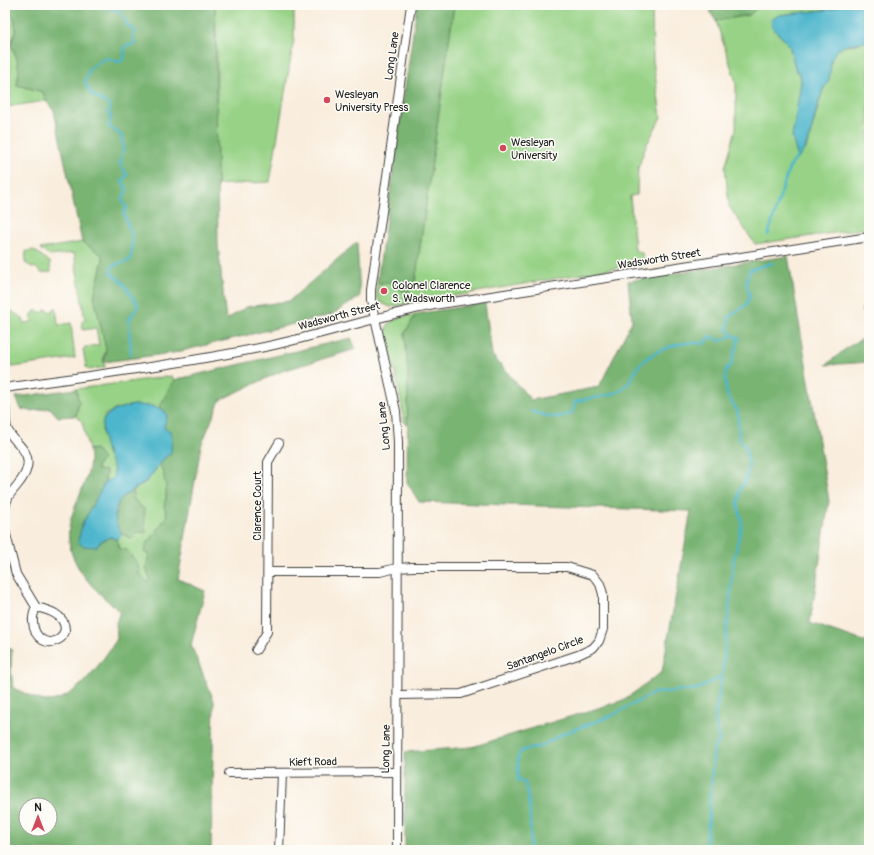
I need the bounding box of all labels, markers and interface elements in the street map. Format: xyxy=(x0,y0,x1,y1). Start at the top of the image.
street label: Long Lane xyxy=(382,30,402,81)
place label: Wesleyan University Press xyxy=(335,88,408,114)
marker: Wesleyan University Press xyxy=(322,95,332,105)
place label: Wesleyan University xyxy=(511,136,557,162)
marker: Wesleyan University xyxy=(498,143,508,153)
street label: Wadsworth Street xyxy=(617,246,702,272)
place label: Colonel Clarence S. Wadsworth xyxy=(392,279,471,305)
marker: Colonel Clarence S. Wadsworth xyxy=(379,286,389,296)
street label: Wadsworth Street xyxy=(297,299,382,333)
street label: Long Lane xyxy=(375,400,393,451)
street label: Clarence Court xyxy=(251,471,264,541)
street label: Santangelo Circle xyxy=(505,633,586,673)
street label: Long Lane xyxy=(379,724,393,774)
street label: Kieft Road xyxy=(289,755,337,769)
north arrow xyxy=(18,797,58,837)
text: N xyxy=(34,801,42,814)

